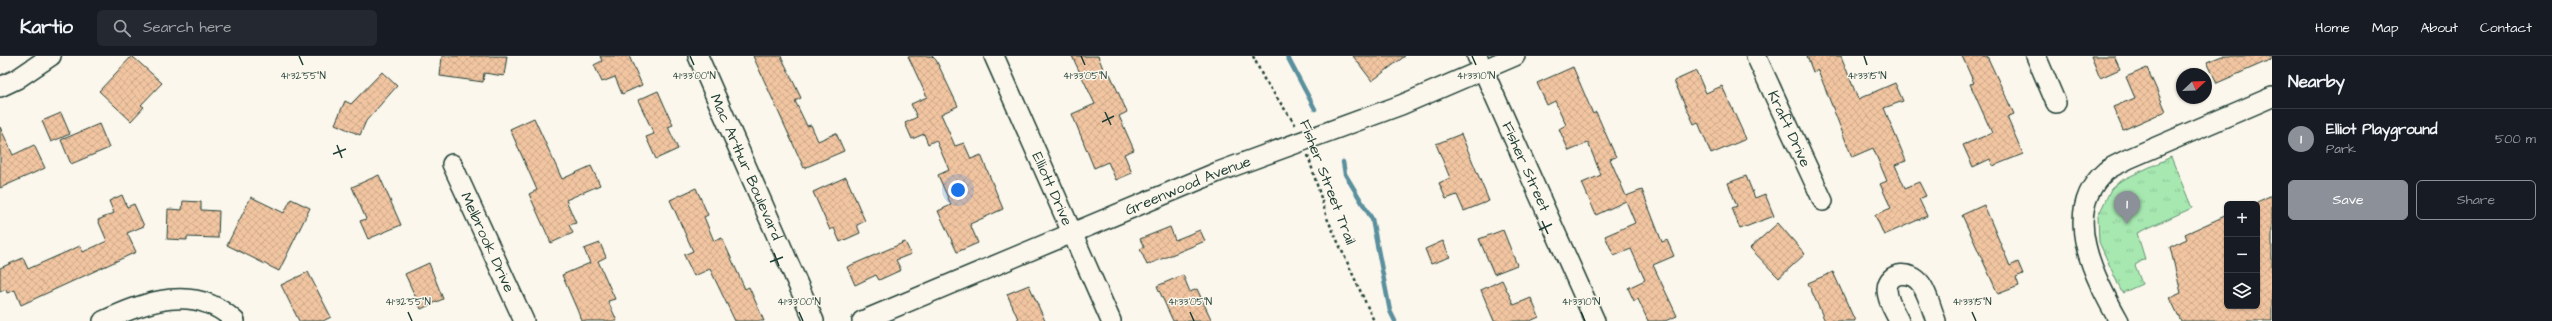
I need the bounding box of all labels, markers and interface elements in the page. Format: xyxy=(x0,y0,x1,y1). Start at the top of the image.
search box xyxy=(97,10,377,46)
text: Kartio xyxy=(20,14,73,41)
icon: search xyxy=(111,17,133,39)
text: Search here xyxy=(143,17,231,38)
text: Home xyxy=(2315,18,2350,38)
text: Map xyxy=(2372,18,2398,38)
text: About xyxy=(2420,18,2458,38)
text: Contact xyxy=(2480,18,2532,38)
north arrow xyxy=(2176,68,2212,104)
text: 41°32'55"N xyxy=(280,69,326,83)
text: 41°33'00"N xyxy=(672,69,716,83)
text: 41°33'05"N xyxy=(1063,69,1107,83)
text: 41°33'10"N xyxy=(1457,69,1495,83)
text: 41°33'15"N xyxy=(1847,69,1887,83)
text: Nearby xyxy=(2288,70,2345,94)
street label: Kraft Drive xyxy=(1762,87,1816,171)
street label: Mac Arthur Boulevard xyxy=(705,91,787,244)
street label: Fisher Street Trail xyxy=(1294,117,1361,248)
street label: Fisher Street xyxy=(1497,118,1555,215)
text: Elliot Playground xyxy=(2326,119,2437,140)
text: 1 xyxy=(2300,130,2302,148)
text: 500 m xyxy=(2495,130,2536,148)
text: Park xyxy=(2326,140,2356,158)
street label: Elliott Drive xyxy=(1027,149,1078,229)
street label: Greenwood Avenue xyxy=(1122,151,1254,221)
your location xyxy=(948,180,968,200)
button: Save xyxy=(2288,180,2408,220)
button: Share xyxy=(2416,180,2536,220)
street label: Melbrook Drive xyxy=(455,189,519,296)
pin: 1 xyxy=(2114,191,2140,224)
map controls xyxy=(2224,201,2260,309)
button: + xyxy=(2224,201,2260,237)
button: − xyxy=(2224,237,2260,273)
button: layers xyxy=(2224,273,2260,309)
text: 41°32'55"N xyxy=(385,295,431,309)
text: 41°33'00"N xyxy=(777,295,821,309)
text: 41°33'05"N xyxy=(1168,295,1212,309)
text: 41°33'10"N xyxy=(1562,295,1600,309)
text: 41°33'15"N xyxy=(1952,295,1992,309)

